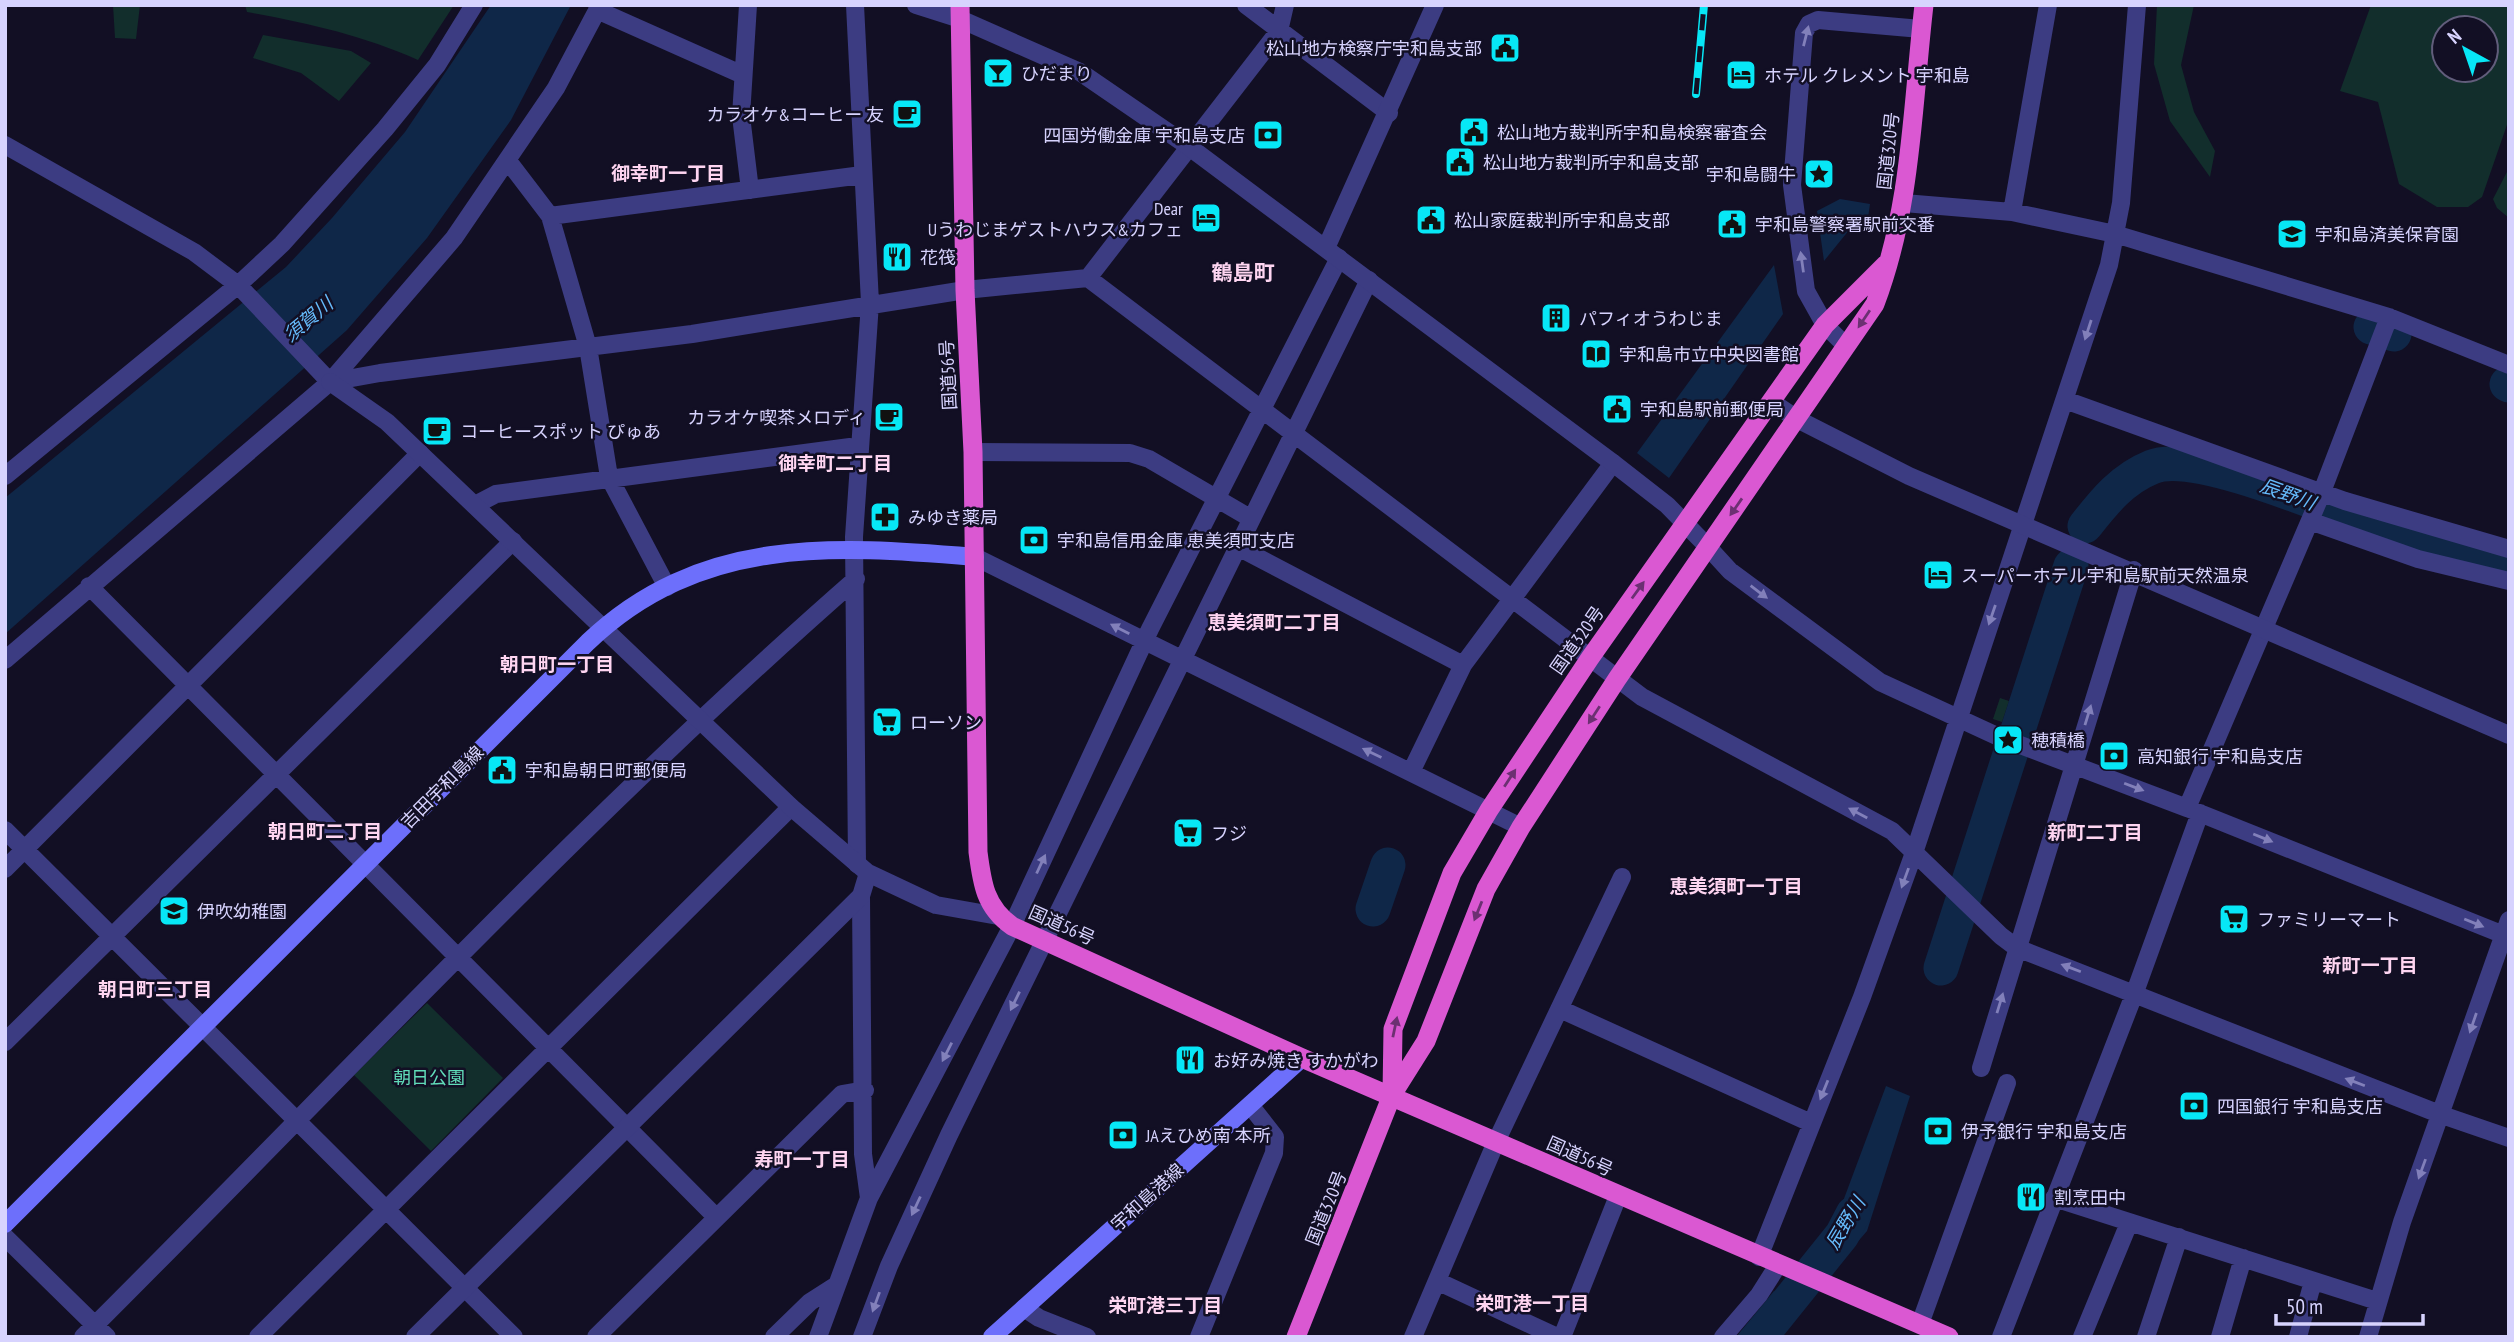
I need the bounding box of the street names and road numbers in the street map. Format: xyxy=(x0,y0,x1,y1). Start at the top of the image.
street label: 国道320号 xyxy=(1872,111,1904,191)
street label: 国道56号 xyxy=(935,339,961,411)
street label: 国道320号 xyxy=(1545,601,1609,679)
street label: 吉田宇和島線 xyxy=(396,741,488,833)
street label: 国道56号 xyxy=(1025,900,1099,950)
street label: 国道56号 xyxy=(1543,1131,1617,1181)
street label: 宇和島港線 xyxy=(1106,1158,1188,1236)
street label: 国道320号 xyxy=(1301,1167,1351,1249)

